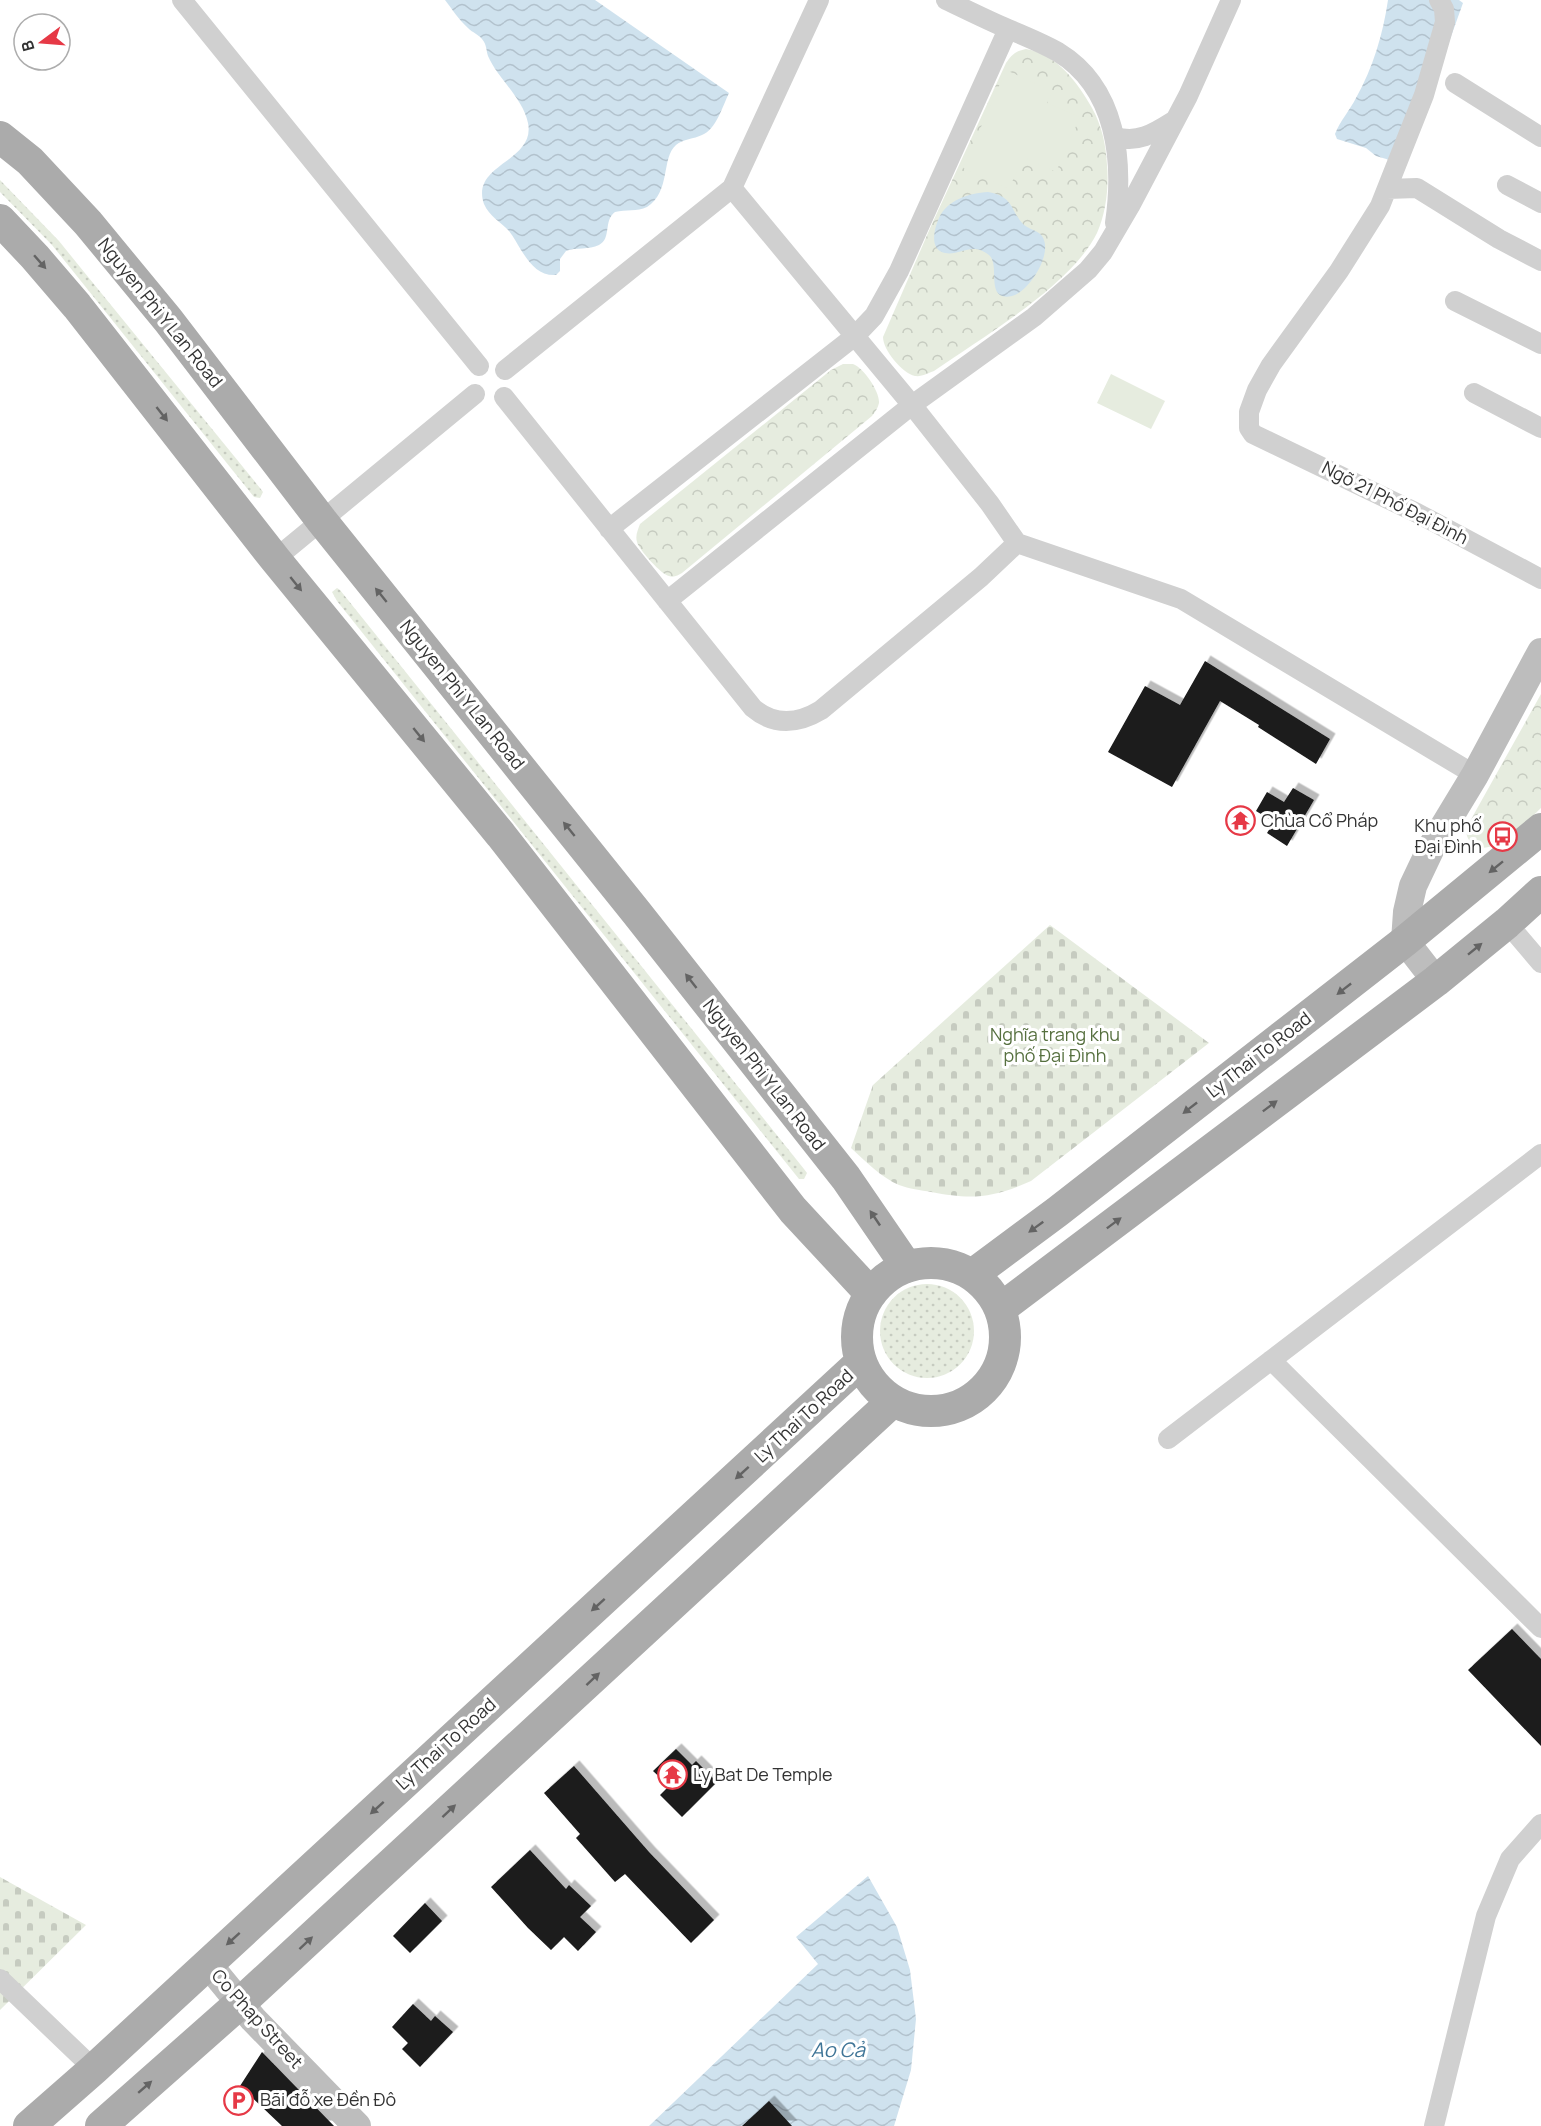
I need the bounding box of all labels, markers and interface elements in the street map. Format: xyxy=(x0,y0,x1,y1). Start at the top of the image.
north arrow xyxy=(12,12,72,72)
text: B xyxy=(16,38,40,54)
street label: Nguyen Phi Y Lan Road xyxy=(93,233,229,392)
one-way arrow xyxy=(33,254,46,269)
one-way arrow xyxy=(155,407,167,422)
street label: Ngõ 21 Phố Đại Đình xyxy=(1318,455,1473,549)
one-way arrow xyxy=(289,576,302,592)
one-way arrow xyxy=(375,587,388,603)
street label: Nguyen Phi Y Lan Road xyxy=(395,615,531,774)
one-way arrow xyxy=(413,727,426,743)
temple icon: Chùa Cổ Pháp xyxy=(1224,805,1256,837)
place label: Chùa Cổ Pháp xyxy=(1261,808,1378,832)
place label: Khu phố Đại Đình xyxy=(1414,813,1482,858)
bus stop icon: Khu phố Đại Đình xyxy=(1487,820,1519,852)
one-way arrow xyxy=(563,821,576,837)
one-way arrow xyxy=(1488,860,1504,873)
one-way arrow xyxy=(1467,943,1483,956)
one-way arrow xyxy=(685,974,697,989)
one-way arrow xyxy=(1336,982,1352,995)
street label: Nguyen Phi Y Lan Road xyxy=(698,994,831,1155)
street label: Ly Thai To Road xyxy=(1201,1006,1316,1103)
park label: Nghĩa trang khu phố Đại Đình xyxy=(990,1022,1120,1067)
one-way arrow xyxy=(1261,1100,1277,1112)
one-way arrow xyxy=(1182,1102,1198,1115)
one-way arrow xyxy=(870,1210,881,1226)
one-way arrow xyxy=(1105,1217,1121,1229)
one-way arrow xyxy=(1028,1221,1043,1233)
street label: Ly Thai To Road xyxy=(749,1363,858,1467)
one-way arrow xyxy=(735,1466,750,1479)
one-way arrow xyxy=(591,1598,606,1611)
one-way arrow xyxy=(585,1673,600,1686)
street label: Ly Thai To Road xyxy=(390,1692,500,1795)
temple icon: Ly Bat De Temple xyxy=(656,1759,688,1791)
place label: Ly Bat De Temple xyxy=(693,1762,833,1786)
one-way arrow xyxy=(370,1800,384,1814)
one-way arrow xyxy=(441,1805,456,1818)
one-way arrow xyxy=(226,1932,241,1945)
one-way arrow xyxy=(298,1936,313,1950)
street label: Co Phap Street xyxy=(207,1964,309,2073)
water label: Ao Cả xyxy=(811,2036,866,2063)
one-way arrow xyxy=(137,2081,152,2094)
parking icon: Bãi đỗ xe Đền Đô xyxy=(223,2084,255,2116)
place label: Bãi đỗ xe Đền Đô xyxy=(260,2087,396,2111)

